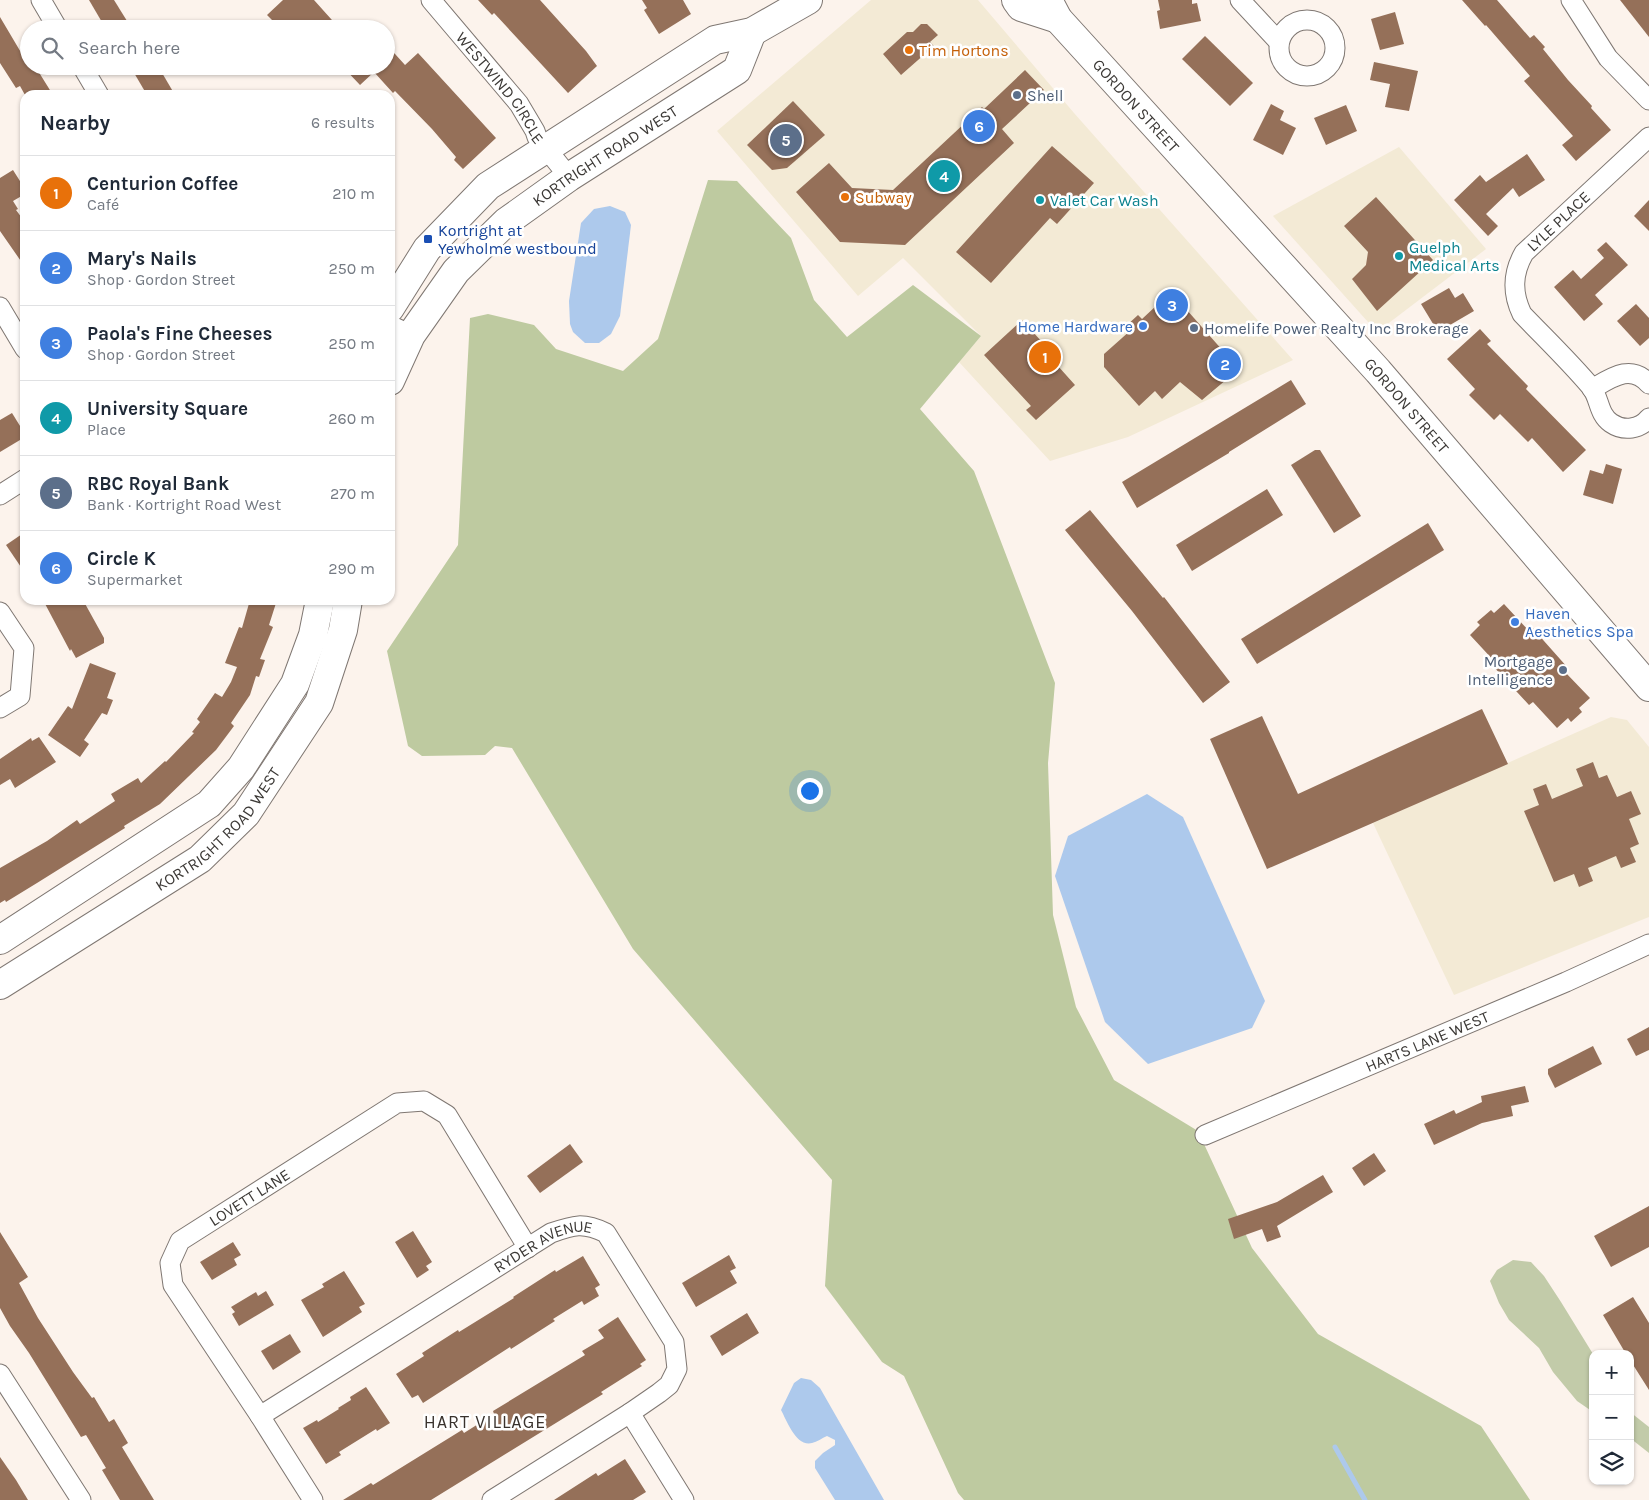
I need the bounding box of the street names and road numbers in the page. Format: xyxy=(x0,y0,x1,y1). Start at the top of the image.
street label: WESTWIND CIRCLE xyxy=(452,28,548,148)
street label: GORDON STREET xyxy=(1089,55,1183,156)
street label: KORTRIGHT ROAD WEST xyxy=(529,101,681,210)
street label: LYLE PLACE xyxy=(1523,187,1594,256)
street label: GORDON STREET xyxy=(1361,354,1453,457)
street label: KORTRIGHT ROAD WEST xyxy=(152,764,284,895)
street label: HARTS LANE WEST xyxy=(1362,1007,1492,1076)
street label: LOVETT LANE xyxy=(206,1165,293,1230)
street label: RYDER AVENUE xyxy=(490,1217,594,1277)

